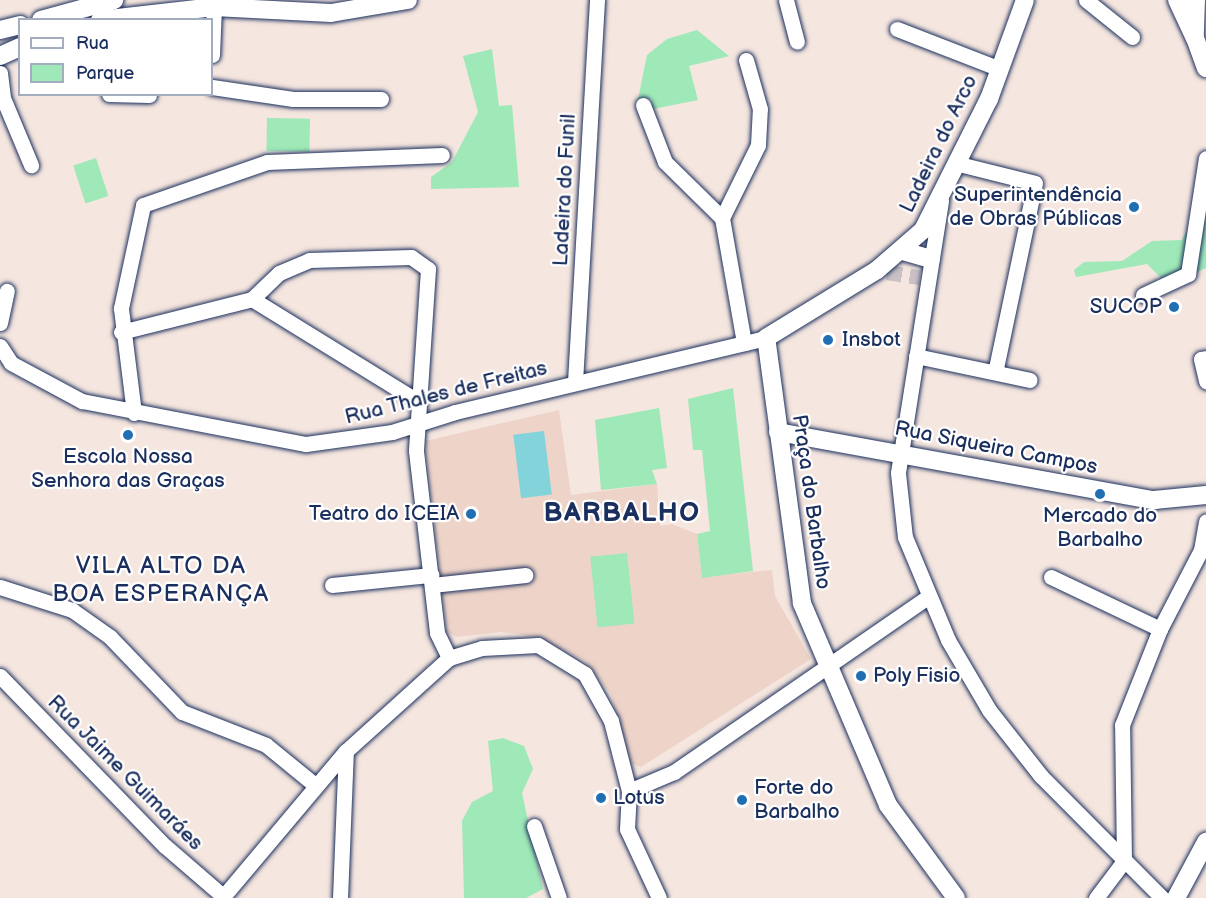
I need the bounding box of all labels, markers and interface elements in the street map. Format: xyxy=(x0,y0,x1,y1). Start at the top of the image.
legend xyxy=(18,18,213,96)
text: Rua xyxy=(76,33,109,54)
text: Parque xyxy=(76,63,134,84)
street label: Ladeira do Arco xyxy=(895,71,983,217)
street label: Ladeira do Funil xyxy=(548,113,582,267)
place label: Superintendência de Obras Públicas xyxy=(949,182,1122,232)
marker: Superintendência de Obras Públicas xyxy=(1127,200,1141,214)
place label: SUCOP xyxy=(1090,294,1162,320)
marker: SUCOP xyxy=(1167,300,1181,314)
place label: Insbot xyxy=(842,327,901,353)
marker: Insbot xyxy=(819,331,837,349)
street label: Rua Thales de Freitas xyxy=(342,356,550,430)
street label: Praça do Barbalho xyxy=(786,413,836,591)
street label: Rua Siqueira Campos xyxy=(892,416,1100,480)
marker: Escola Nossa Senhora das Graças xyxy=(121,428,135,442)
place label: Escola Nossa Senhora das Graças xyxy=(31,444,225,494)
marker: Mercado do Barbalho xyxy=(1093,487,1107,501)
district label: BARBALHO xyxy=(544,498,700,530)
place label: Teatro do ICEIA xyxy=(309,501,459,527)
place label: Mercado do Barbalho xyxy=(1043,503,1157,553)
marker: Teatro do ICEIA xyxy=(464,507,478,521)
district label: VILA ALTO DA BOA ESPERANÇA xyxy=(52,552,270,608)
place label: Poly Fisio xyxy=(873,663,962,689)
marker: Poly Fisio xyxy=(854,669,868,683)
street label: Rua Jaime Guimaráes xyxy=(42,690,208,856)
place label: Forte do Barbalho xyxy=(754,775,840,825)
place label: Lotus xyxy=(613,785,665,811)
marker: Lotus xyxy=(594,791,608,805)
marker: Forte do Barbalho xyxy=(735,793,749,807)

